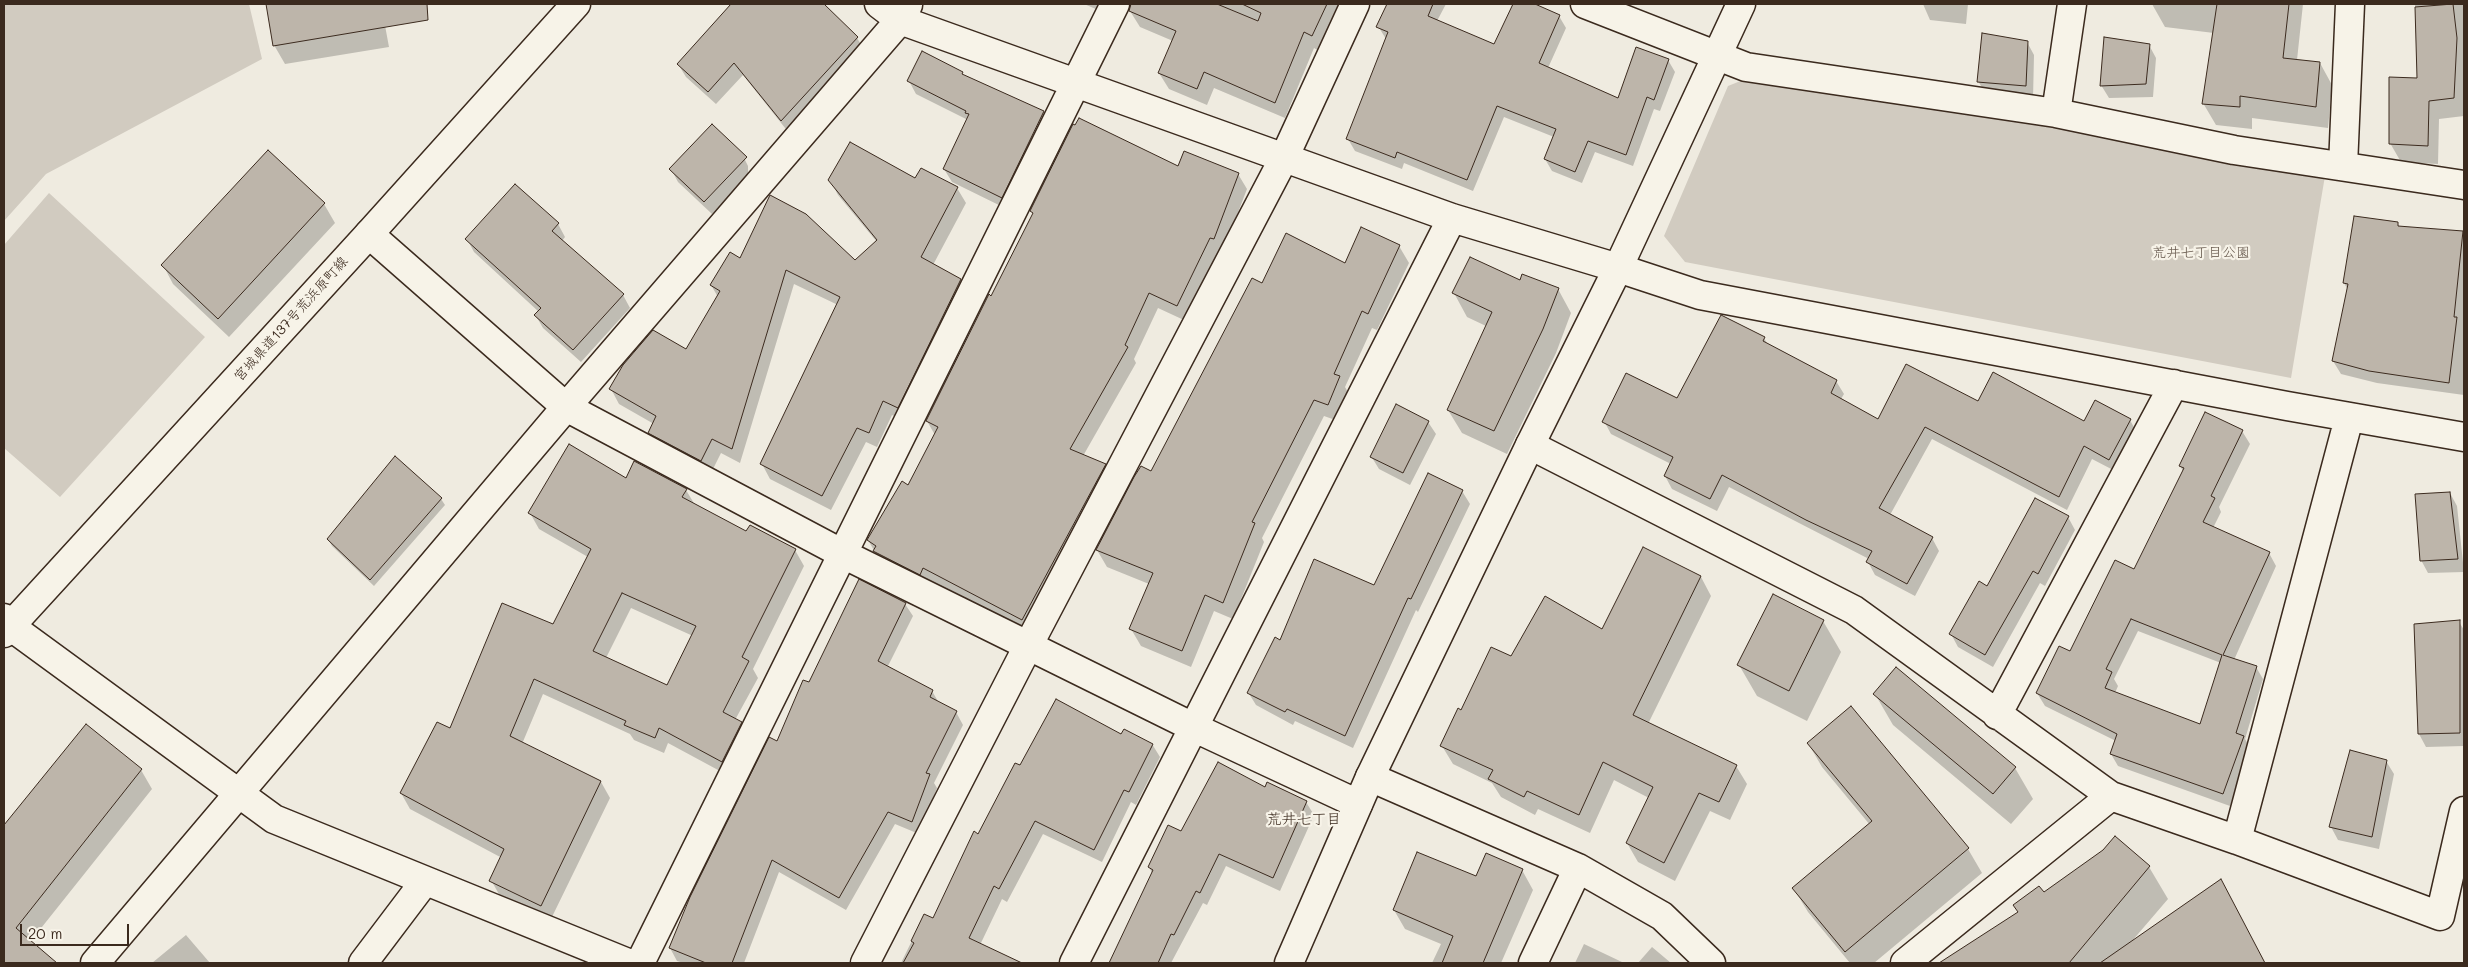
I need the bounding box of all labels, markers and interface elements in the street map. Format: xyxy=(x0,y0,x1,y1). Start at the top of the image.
park label: 荒井七丁目公園 xyxy=(2152,245,2250,261)
street label: 宮城県道137号荒浜原町線 xyxy=(230,253,352,385)
district label: 荒井七丁目 xyxy=(1267,810,1341,828)
scale bar xyxy=(22,914,131,946)
text: 20 m xyxy=(28,923,62,943)

